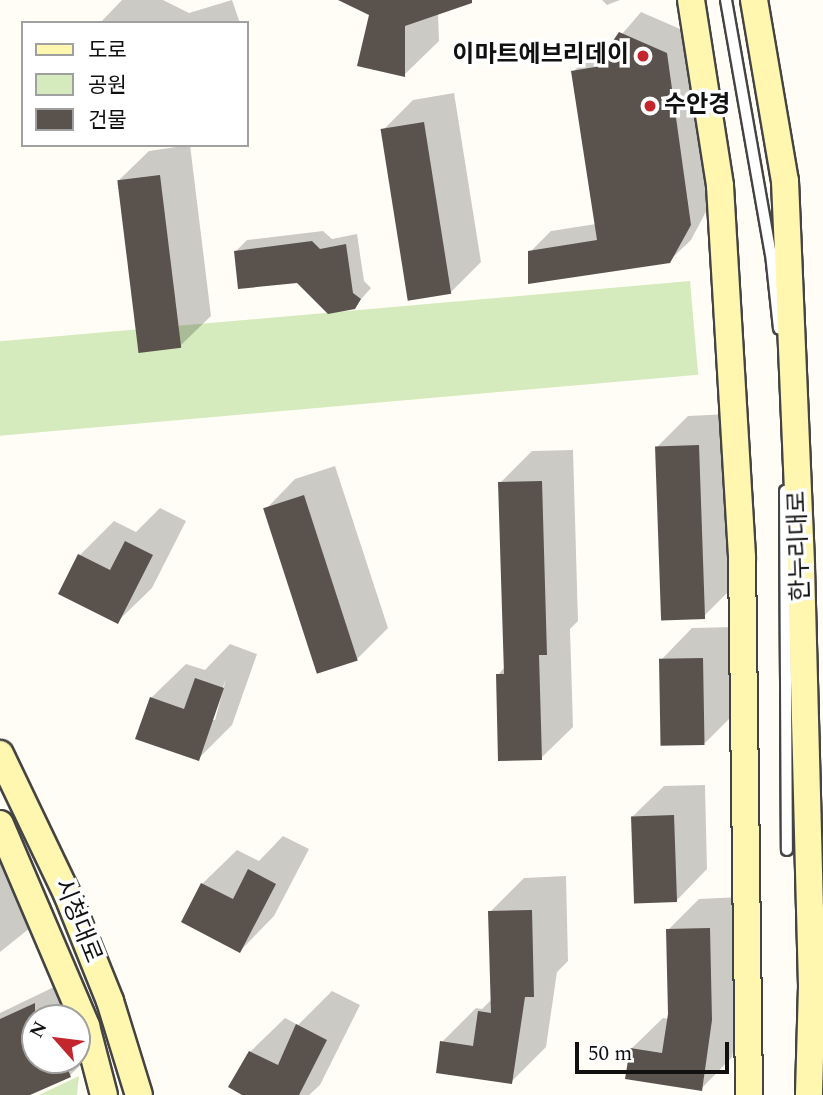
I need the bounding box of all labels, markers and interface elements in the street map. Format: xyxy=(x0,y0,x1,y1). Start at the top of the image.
legend xyxy=(21,21,248,147)
text: 도로 xyxy=(88,35,127,67)
place label: 이마트에브리데이 xyxy=(452,42,629,70)
marker: 이마트에브리데이 xyxy=(635,48,651,64)
text: 공원 xyxy=(88,70,127,102)
place label: 수안경 xyxy=(664,92,730,120)
marker: 수안경 xyxy=(642,98,658,114)
text: 건물 xyxy=(88,105,127,137)
street label: 한누리대로 xyxy=(784,490,816,602)
street label: 시청대로 xyxy=(47,875,107,967)
north arrow xyxy=(21,1004,91,1074)
text: N xyxy=(22,1016,55,1044)
scale bar xyxy=(578,1028,732,1072)
text: 50 m xyxy=(588,1038,632,1070)

